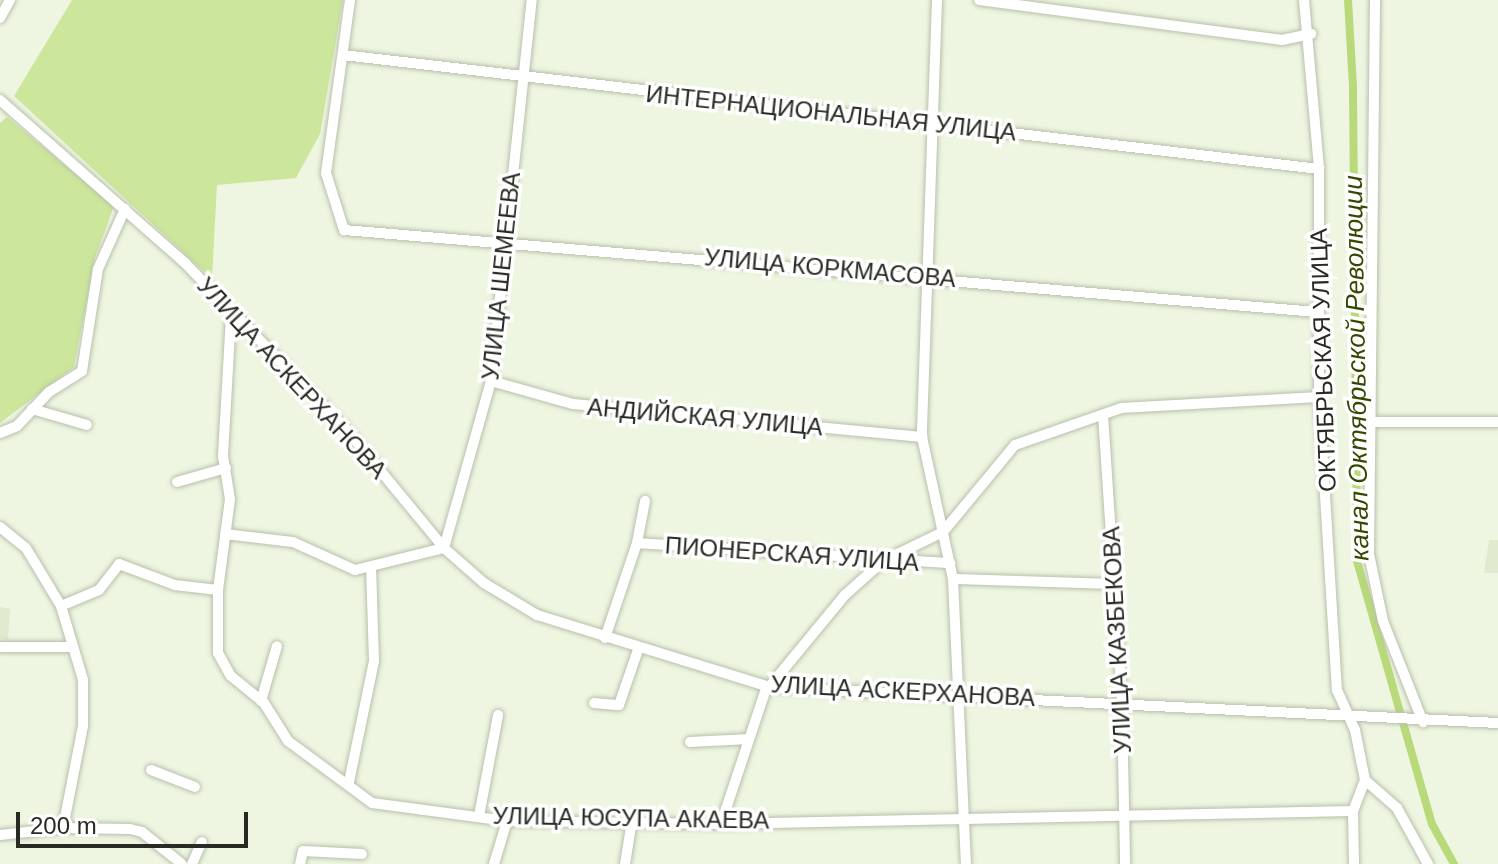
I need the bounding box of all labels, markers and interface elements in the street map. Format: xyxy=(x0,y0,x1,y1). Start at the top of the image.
street label: ИНТЕРНАЦИОНАЛЬНАЯ УЛИЦА xyxy=(644,79,1018,147)
street label: УЛИЦА ШЕМЕЕВА xyxy=(476,171,526,381)
water label: канал Октябрьской Революции xyxy=(1338,175,1376,561)
street label: ОКТЯБРЬСКАЯ УЛИЦА xyxy=(1304,228,1342,492)
street label: УЛИЦА КОРКМАСОВА xyxy=(703,243,957,293)
street label: УЛИЦА АСКЕРХАНОВА xyxy=(191,271,393,485)
street label: АНДИЙСКАЯ УЛИЦА xyxy=(586,392,824,442)
street label: УЛИЦА КАЗБЕКОВА xyxy=(1097,526,1137,754)
street label: ПИОНЕРСКАЯ УЛИЦА xyxy=(664,531,920,577)
street label: УЛИЦА АСКЕРХАНОВА xyxy=(770,670,1036,712)
scale bar xyxy=(20,796,252,846)
street label: УЛИЦА ЮСУПА АКАЕВА xyxy=(492,801,770,835)
text: 200 m xyxy=(30,812,97,839)

